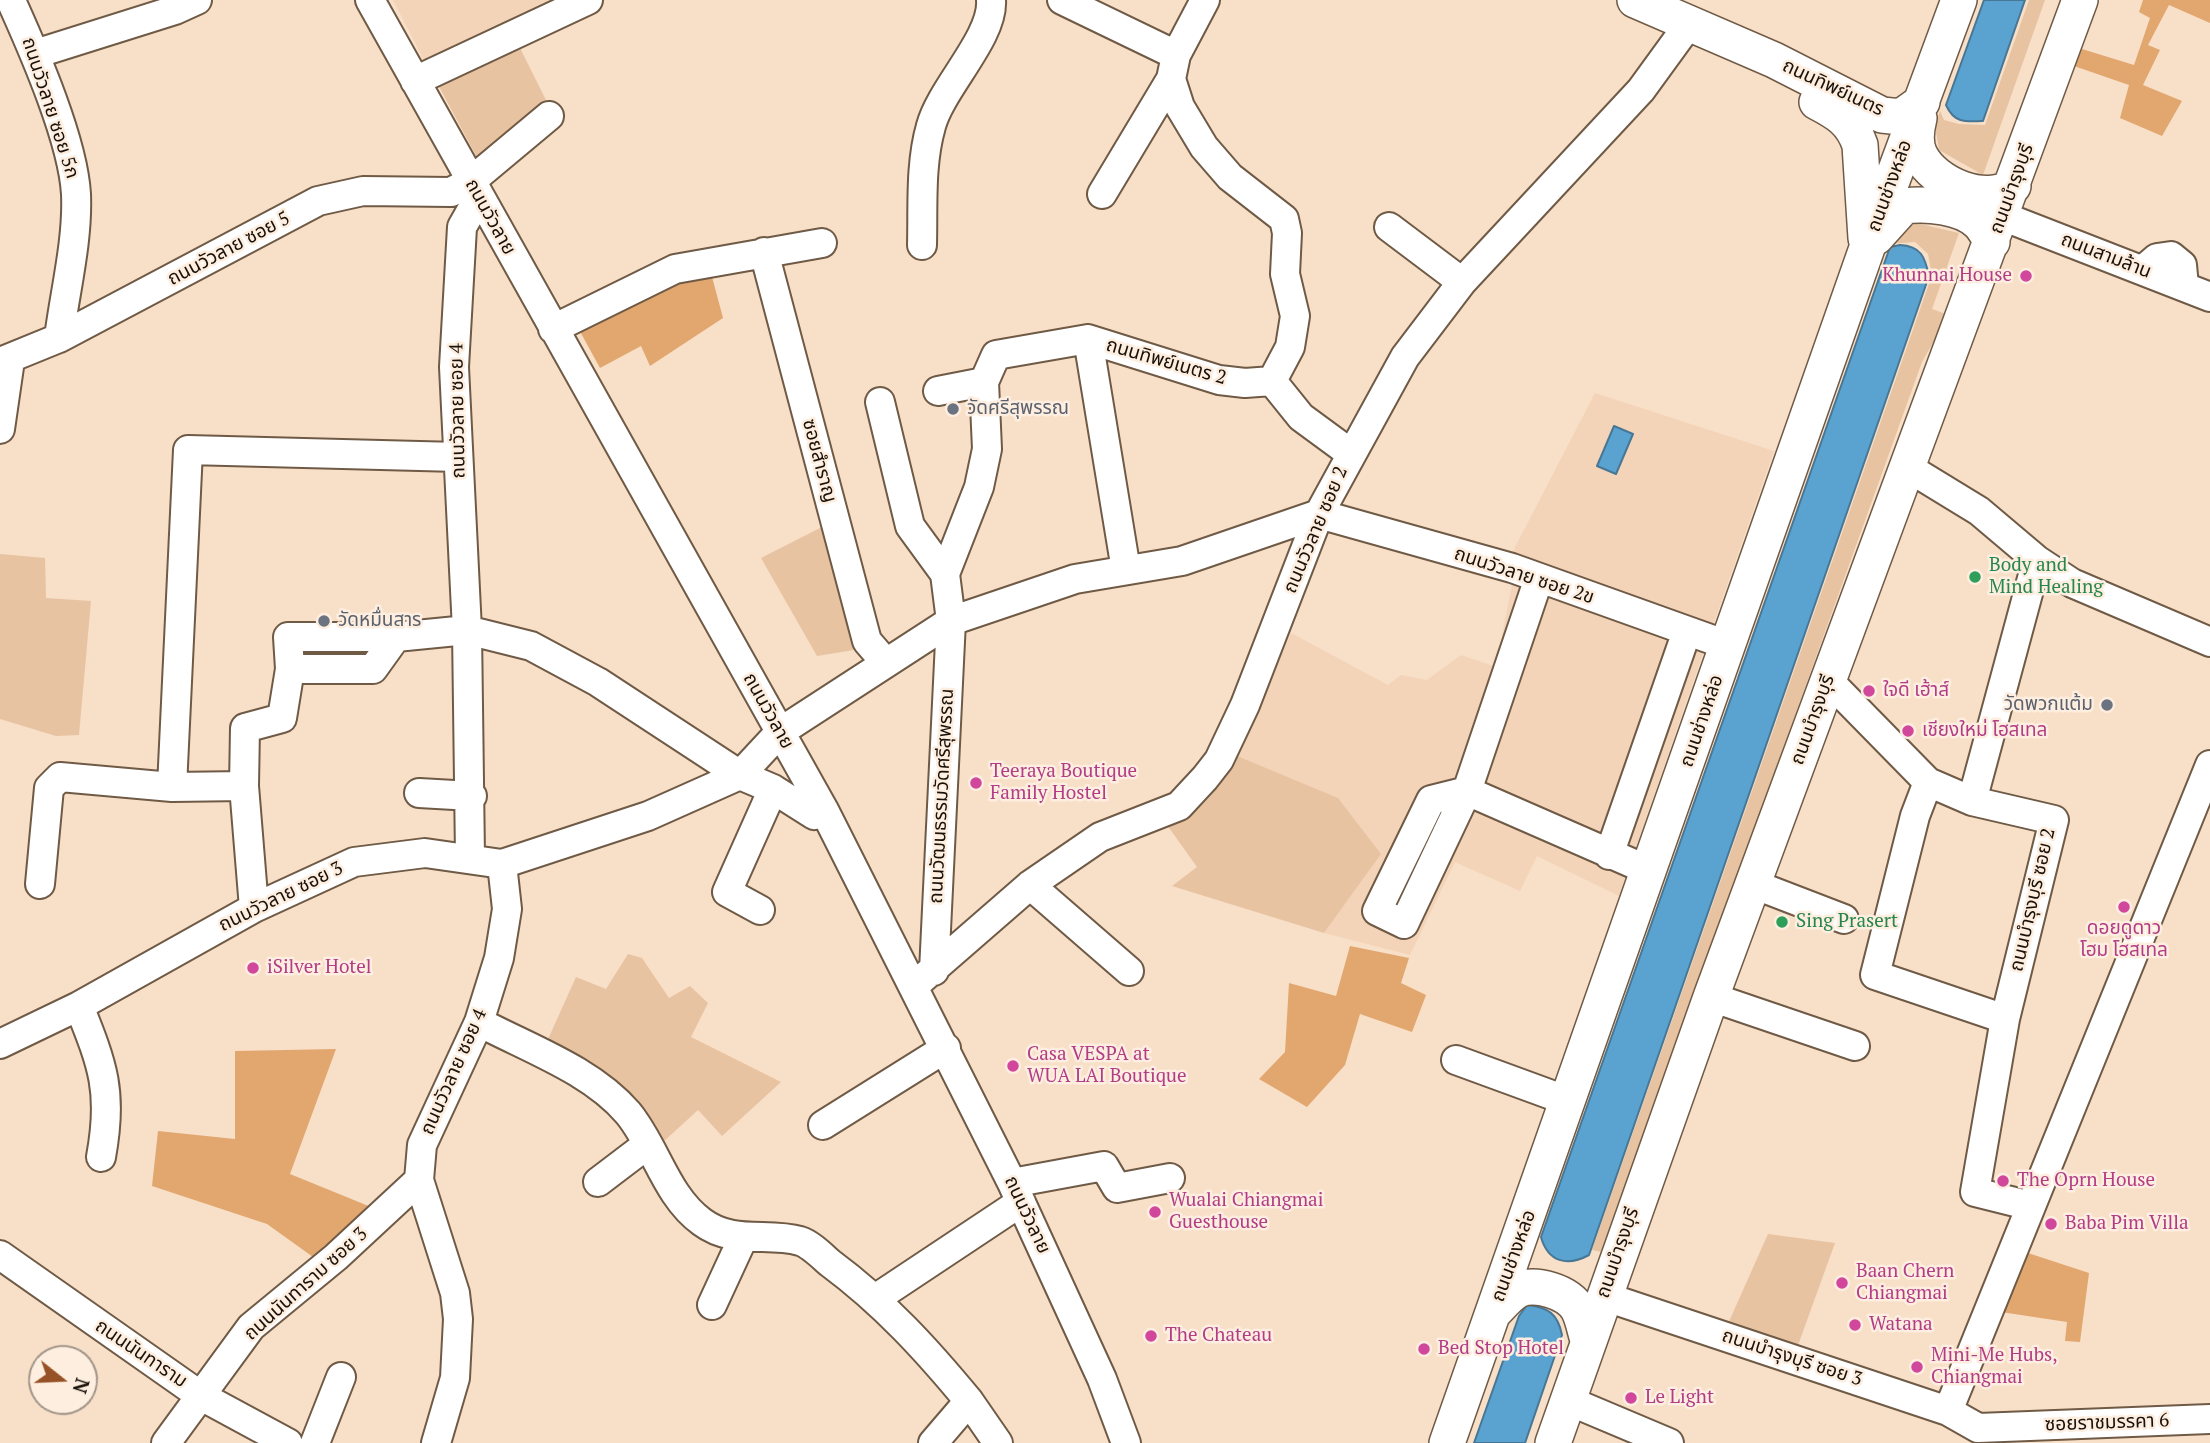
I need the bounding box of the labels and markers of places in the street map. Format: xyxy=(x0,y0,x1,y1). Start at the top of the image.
place label: Khunnai House xyxy=(1882,265,2012,287)
marker: Khunnai House xyxy=(2018,268,2034,284)
place label: วัดศรีสุพรรณ xyxy=(967,398,1069,420)
marker: วัดศรีสุพรรณ xyxy=(945,401,961,417)
place label: Body and Mind Healing xyxy=(1989,555,2103,599)
marker: Body and Mind Healing xyxy=(1967,569,1983,585)
place label: วัดหมื่นสาร xyxy=(338,610,421,632)
marker: วัดหมื่นสาร xyxy=(316,613,332,629)
place label: ใจดี เฮ้าส์ xyxy=(1883,680,1949,702)
marker: ใจดี เฮ้าส์ xyxy=(1861,683,1877,699)
place label: วัดพวกแต้ม xyxy=(2004,694,2093,716)
marker: วัดพวกแต้ม xyxy=(2099,697,2115,713)
place label: เชียงใหม่ โฮสเทล xyxy=(1922,720,2047,742)
marker: เชียงใหม่ โฮสเทล xyxy=(1900,723,1916,739)
place label: Teeraya Boutique Family Hostel xyxy=(990,761,1137,805)
marker: Teeraya Boutique Family Hostel xyxy=(968,775,984,791)
marker: ดอยดูดาว โฮม โฮสเทล xyxy=(2116,899,2132,915)
place label: Sing Prasert xyxy=(1796,911,1898,933)
marker: Sing Prasert xyxy=(1774,914,1790,930)
place label: ดอยดูดาว โฮม โฮสเทล xyxy=(2080,918,2168,962)
place label: iSilver Hotel xyxy=(267,957,372,979)
marker: iSilver Hotel xyxy=(245,960,261,976)
place label: Casa VESPA at WUA LAI Boutique xyxy=(1027,1044,1187,1088)
marker: Casa VESPA at WUA LAI Boutique xyxy=(1005,1058,1021,1074)
place label: The Oprn House xyxy=(2017,1170,2155,1192)
marker: The Oprn House xyxy=(1995,1173,2011,1189)
place label: Wualai Chiangmai Guesthouse xyxy=(1169,1190,1323,1234)
marker: Wualai Chiangmai Guesthouse xyxy=(1147,1204,1163,1220)
place label: Baba Pim Villa xyxy=(2065,1213,2189,1235)
marker: Baba Pim Villa xyxy=(2043,1216,2059,1232)
place label: Baan Chern Chiangmai xyxy=(1856,1261,1954,1305)
marker: Baan Chern Chiangmai xyxy=(1834,1275,1850,1291)
place label: Watana xyxy=(1869,1314,1933,1336)
marker: Watana xyxy=(1847,1317,1863,1333)
place label: The Chateau xyxy=(1165,1325,1272,1347)
marker: The Chateau xyxy=(1143,1328,1159,1344)
place label: Bed Stop Hotel xyxy=(1438,1338,1564,1360)
marker: Bed Stop Hotel xyxy=(1416,1341,1432,1357)
place label: Mini-Me Hubs, Chiangmai xyxy=(1931,1345,2058,1389)
marker: Mini-Me Hubs, Chiangmai xyxy=(1909,1359,1925,1375)
place label: Le Light xyxy=(1645,1387,1714,1409)
marker: Le Light xyxy=(1623,1390,1639,1406)

